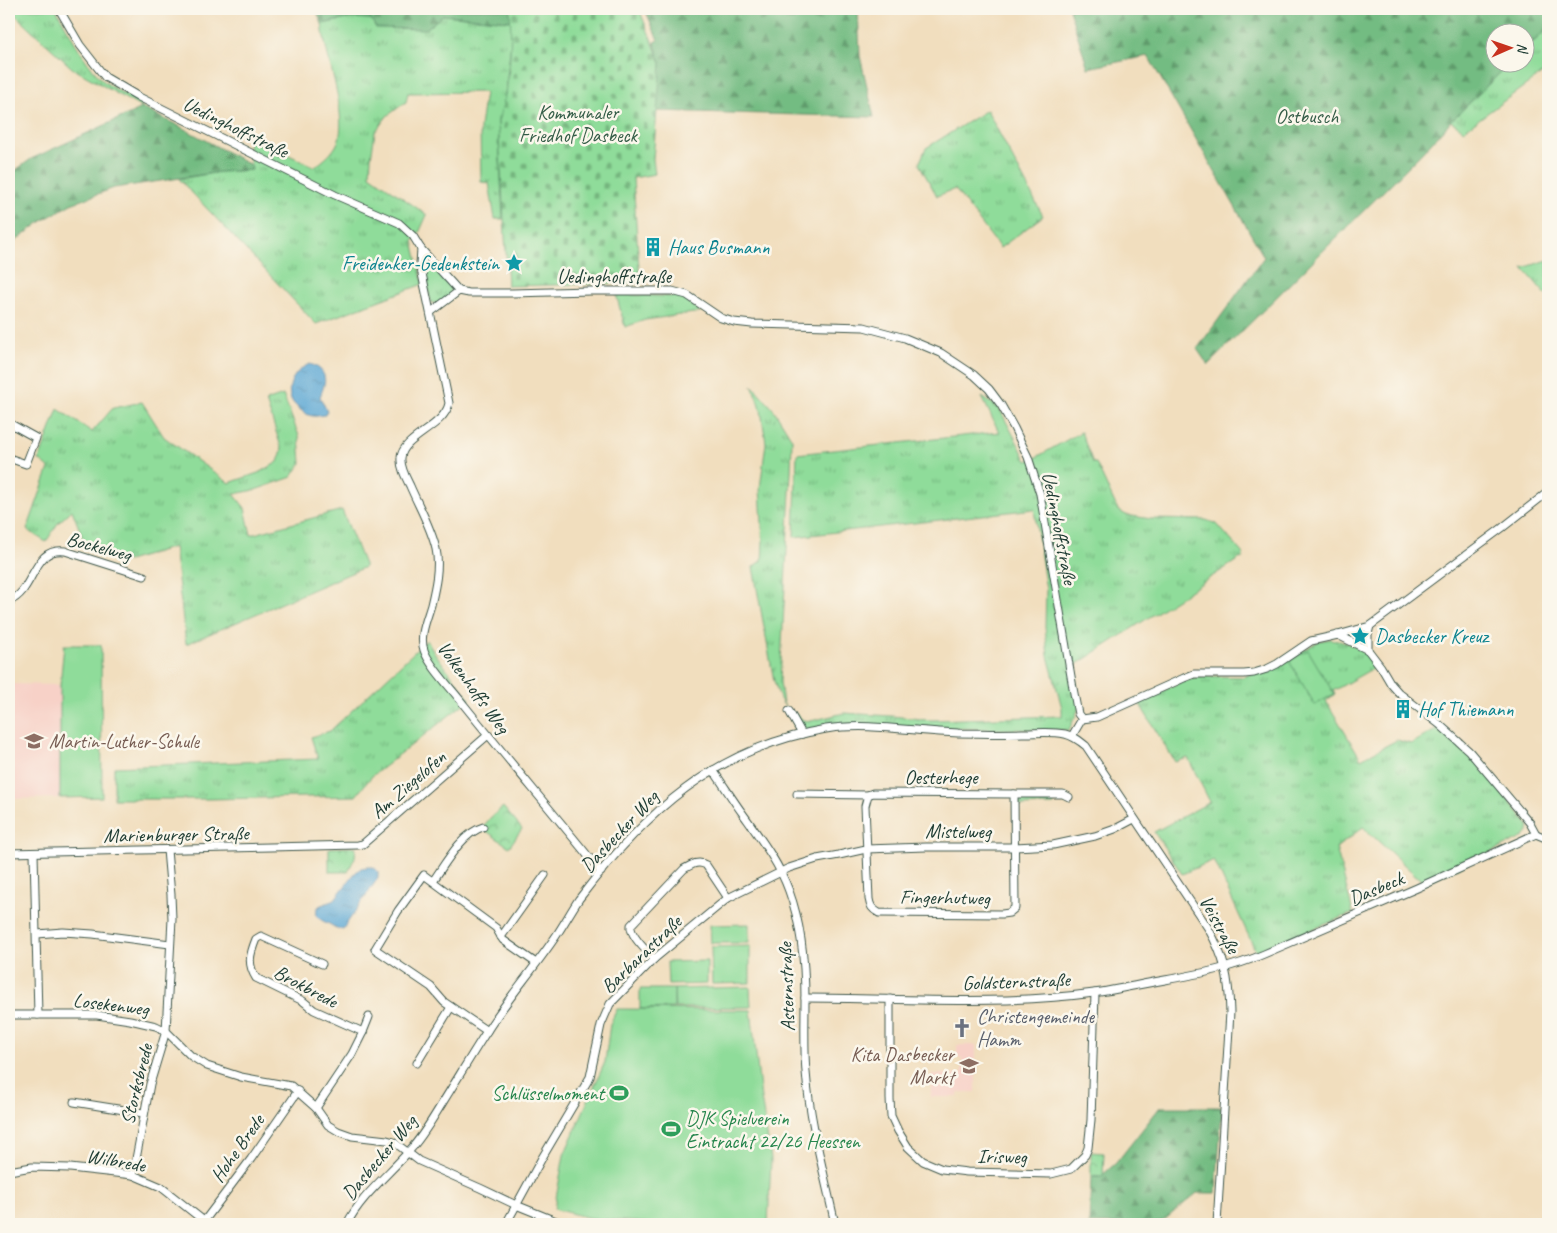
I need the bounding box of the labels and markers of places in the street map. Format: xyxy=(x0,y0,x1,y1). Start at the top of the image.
place label: Haus Busmann xyxy=(668,235,770,260)
building icon: Haus Busmann xyxy=(642,236,664,258)
place label: Freidenker-Gedenkstein xyxy=(342,251,500,276)
place icon: Freidenker-Gedenkstein xyxy=(503,252,525,274)
place label: Dasbecker Kreuz xyxy=(1375,624,1491,649)
place icon: Dasbecker Kreuz xyxy=(1349,625,1371,647)
place label: Hof Thiemann xyxy=(1418,697,1514,722)
building icon: Hof Thiemann xyxy=(1392,698,1414,720)
place label: Martin-Luther-Schule xyxy=(49,729,201,754)
school or university icon: Martin-Luther-Schule xyxy=(23,730,45,752)
place label: Christengemeinde Hamm xyxy=(977,1004,1095,1052)
church icon: Christengemeinde Hamm xyxy=(951,1017,973,1039)
place label: Kita Dasbecker Markt xyxy=(851,1042,957,1090)
school or university icon: Kita Dasbecker Markt xyxy=(958,1055,980,1077)
place label: Schlüsselmoment xyxy=(492,1081,606,1106)
sports icon: Schlüsselmoment xyxy=(608,1082,630,1104)
place label: DJK Spielverein Eintracht 22/26 Heessen xyxy=(686,1106,861,1154)
sports icon: DJK Spielverein Eintracht 22/26 Heessen xyxy=(660,1118,682,1140)

